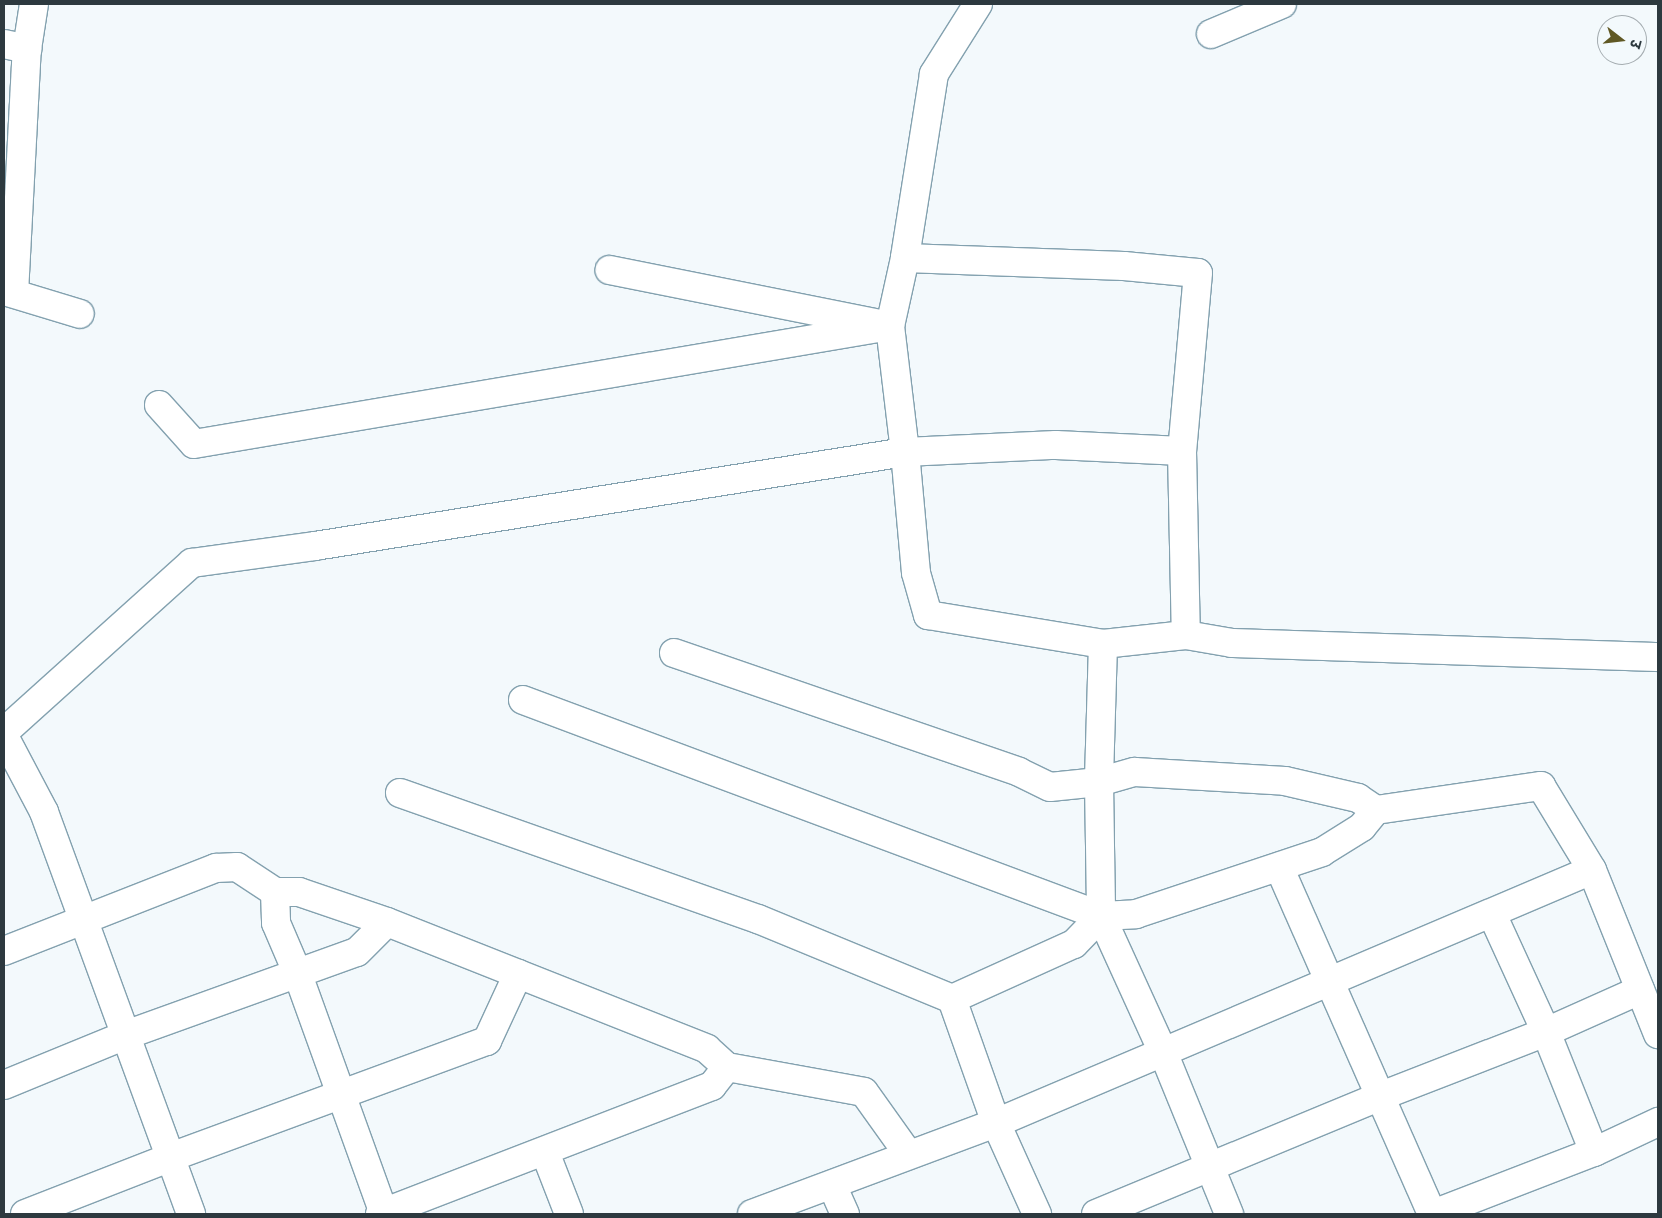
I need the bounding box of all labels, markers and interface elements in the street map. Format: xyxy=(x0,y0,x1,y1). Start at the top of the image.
north arrow xyxy=(1597,15,1647,65)
text: उ xyxy=(1625,37,1646,50)

